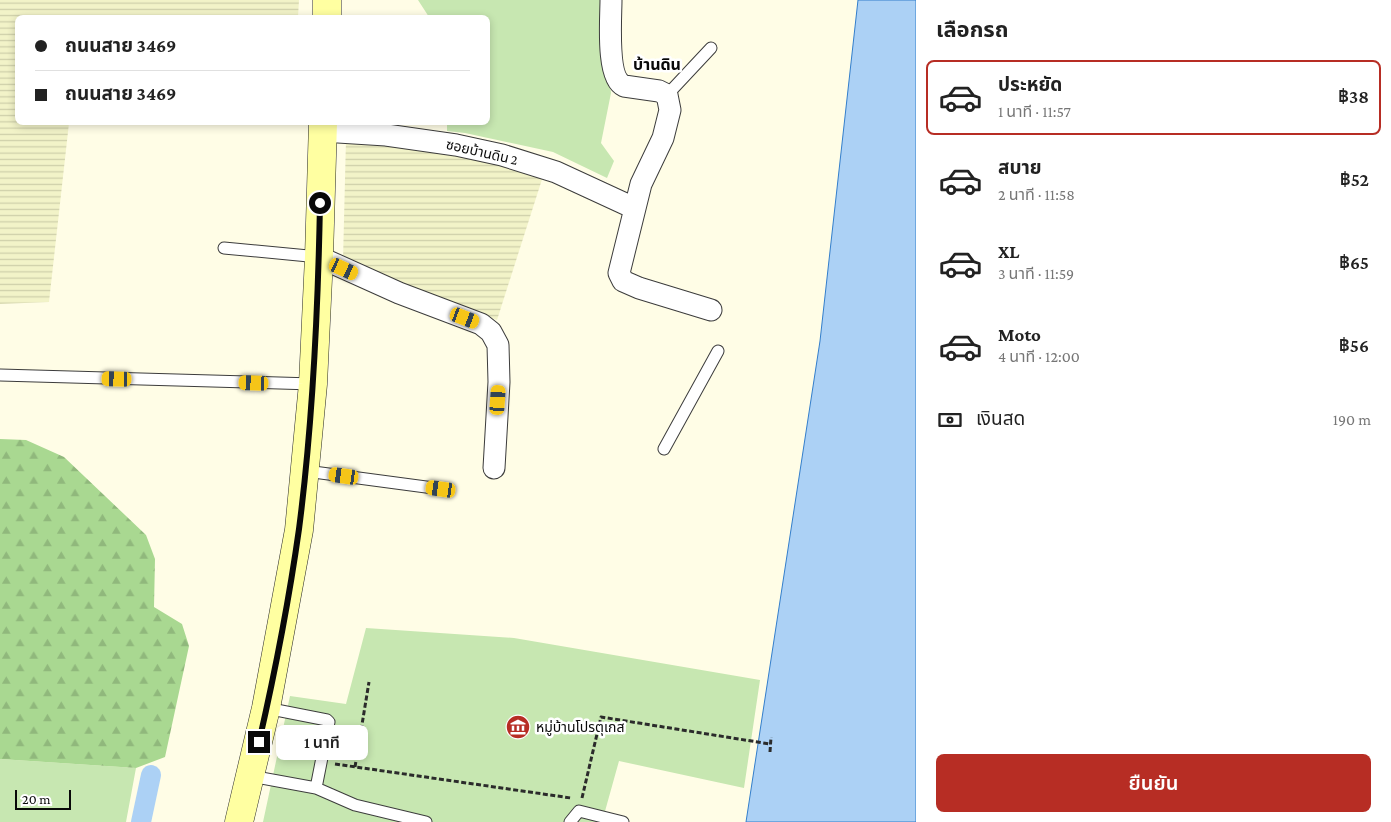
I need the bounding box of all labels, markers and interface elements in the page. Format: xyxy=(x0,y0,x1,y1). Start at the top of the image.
text: เลือกรถ xyxy=(936,17,1009,42)
text: ถนนสาย 3469 xyxy=(65,35,176,56)
district label: บ้านดิน xyxy=(633,56,681,73)
text: ประหยัด xyxy=(998,74,1062,95)
icon: car xyxy=(938,75,983,120)
text: ถนนสาย 3469 xyxy=(65,83,176,104)
text: ฿38 xyxy=(1338,86,1369,107)
text: 1 นาที · 11:57 xyxy=(998,103,1071,120)
street label: ซอยบ้านดิน 2 xyxy=(444,136,520,168)
text: สบาย xyxy=(998,157,1042,178)
icon: car xyxy=(938,158,983,203)
text: ฿52 xyxy=(1340,169,1369,190)
text: 2 นาที · 11:58 xyxy=(998,186,1075,203)
route start xyxy=(309,192,331,214)
icon: car xyxy=(938,241,983,286)
text: XL xyxy=(998,241,1020,262)
text: ฿65 xyxy=(1339,252,1369,273)
car xyxy=(327,256,360,282)
text: 3 นาที · 11:59 xyxy=(998,265,1074,282)
car xyxy=(448,306,481,330)
icon: car xyxy=(938,324,983,369)
text: Moto xyxy=(998,324,1041,345)
text: ฿56 xyxy=(1339,335,1369,356)
text: 4 นาที · 12:00 xyxy=(998,348,1080,365)
car xyxy=(101,371,132,387)
car xyxy=(238,375,269,391)
car xyxy=(489,385,506,415)
icon: cash xyxy=(936,406,964,434)
text: เงินสด xyxy=(976,408,1025,429)
text: 190 m xyxy=(1333,411,1371,428)
car xyxy=(328,466,359,486)
car xyxy=(425,479,456,499)
museum icon: หมู่บ้านโปรตุเกส xyxy=(505,714,531,740)
place label: หมู่บ้านโปรตุเกส xyxy=(536,719,624,736)
callout: 1 นาที xyxy=(276,724,369,760)
route end xyxy=(248,731,270,753)
text: 1 นาที xyxy=(304,734,340,751)
button: ยืนยัน xyxy=(936,754,1371,812)
scale bar xyxy=(15,787,71,810)
text: 20 m xyxy=(22,791,50,807)

